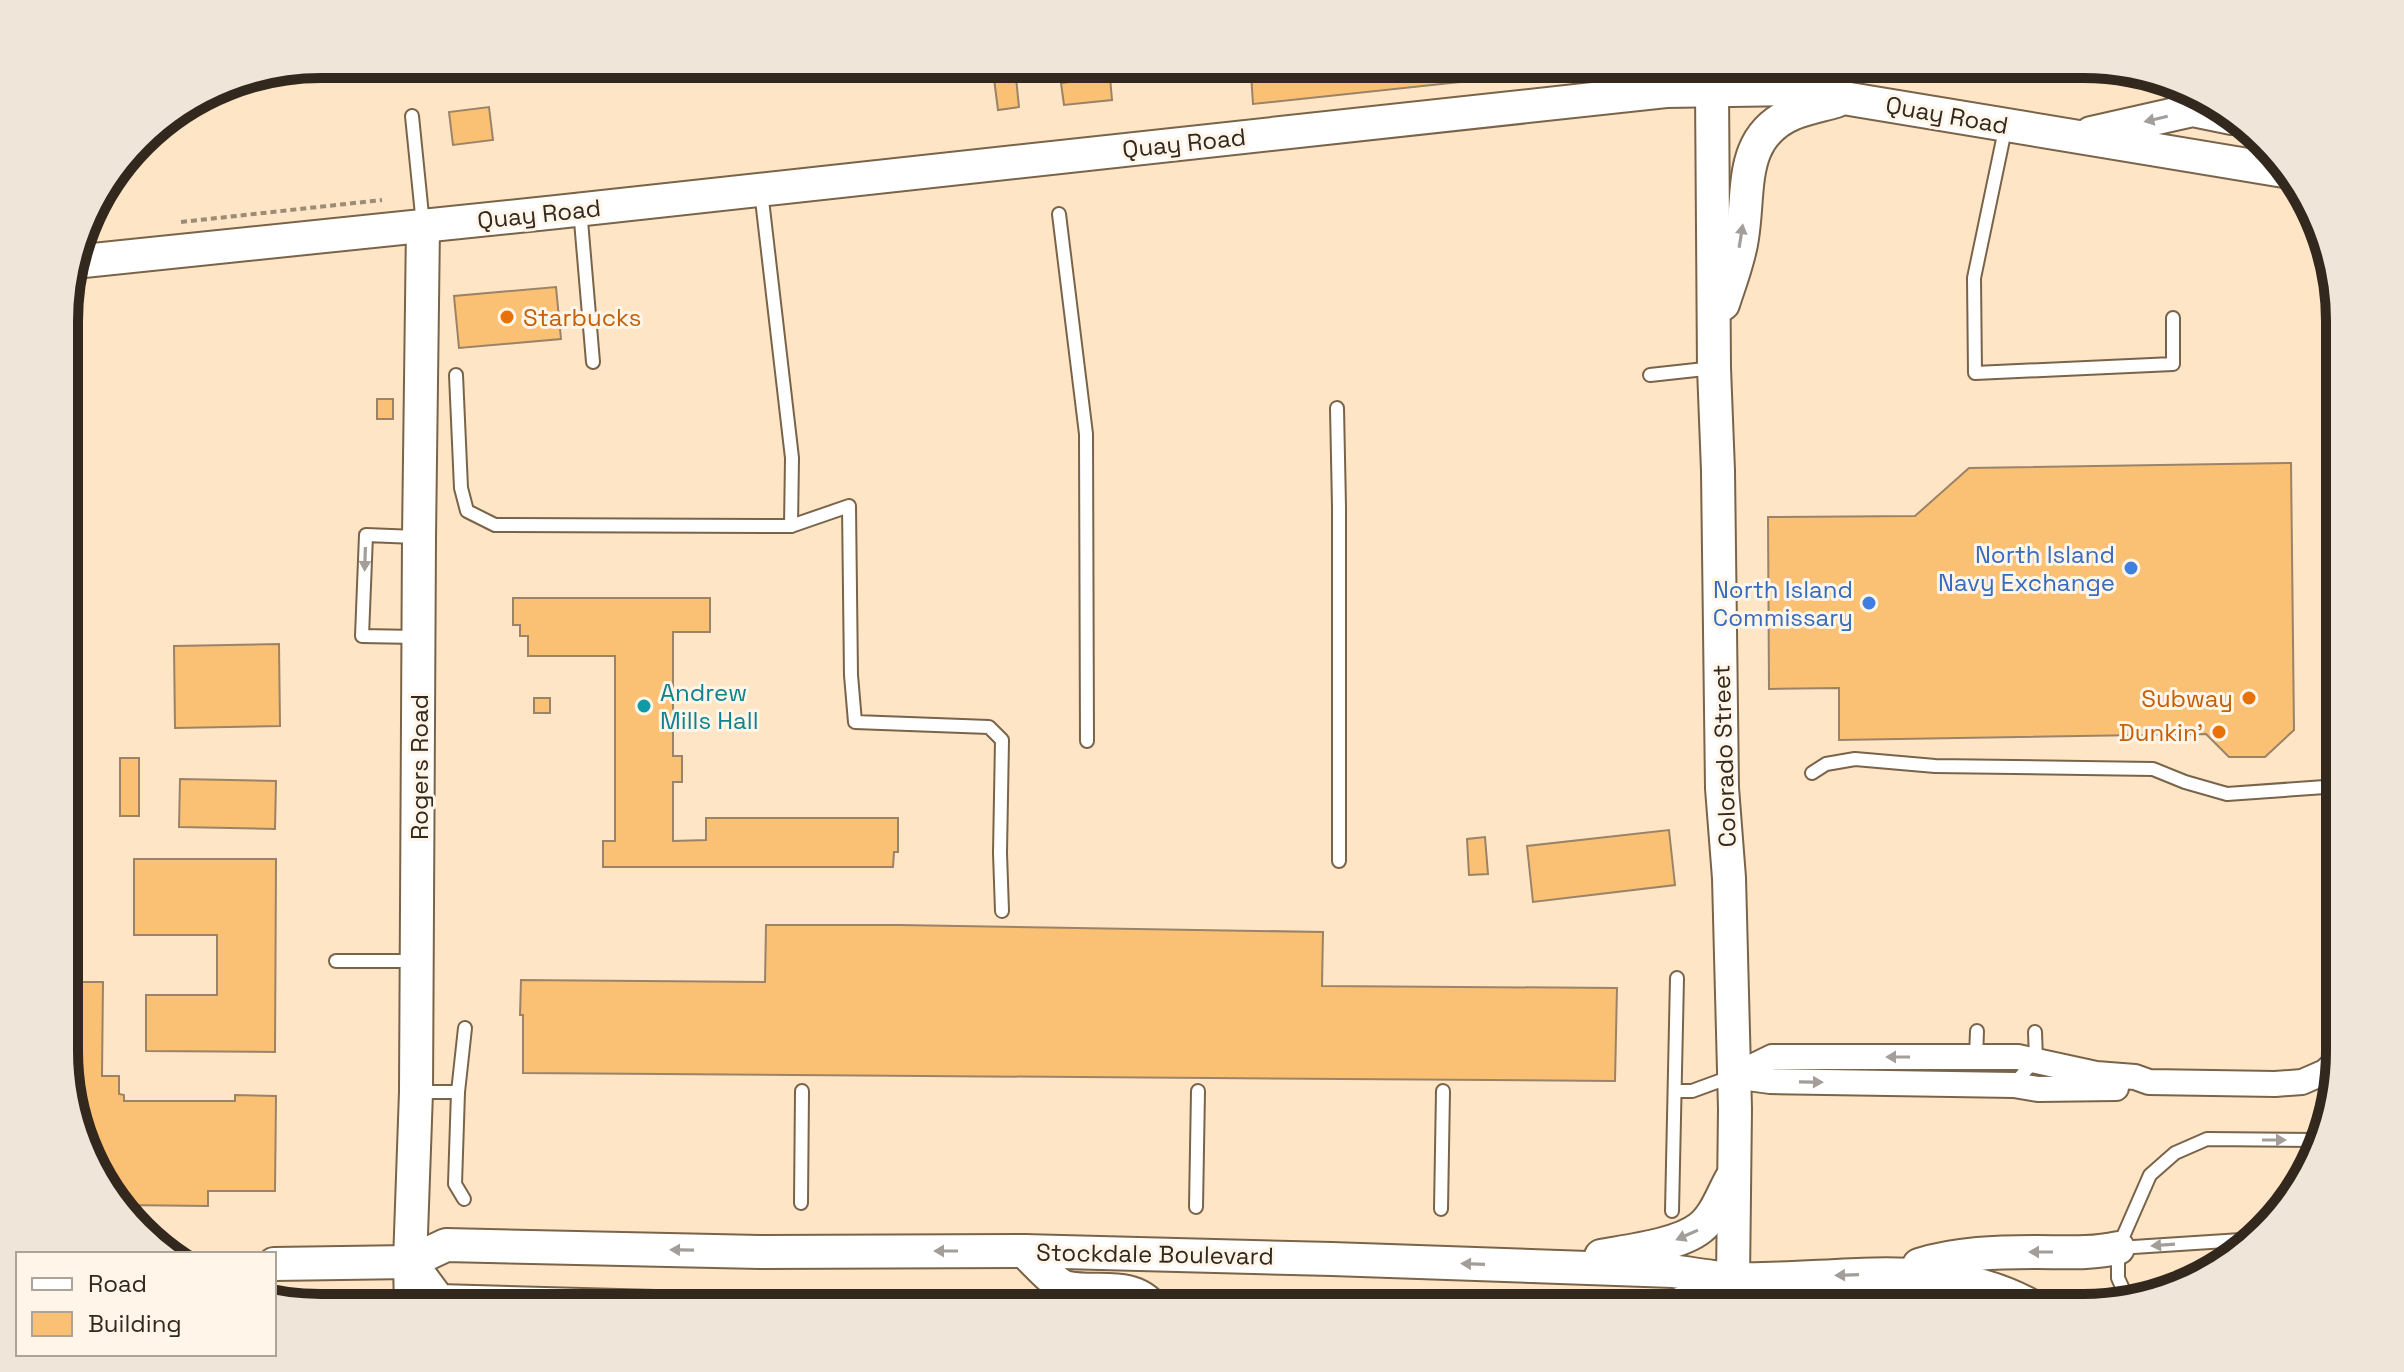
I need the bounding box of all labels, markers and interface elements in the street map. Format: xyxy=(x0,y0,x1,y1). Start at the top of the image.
street label: Quay Road xyxy=(1883,89,2011,141)
one-way arrow xyxy=(2143,113,2168,126)
street label: Quay Road xyxy=(1121,121,1247,165)
street label: Quay Road xyxy=(476,192,602,236)
one-way arrow xyxy=(1735,223,1748,248)
place label: Starbucks xyxy=(523,302,641,333)
marker: Starbucks xyxy=(498,308,516,326)
place label: North Island Navy Exchange xyxy=(1938,539,2115,598)
one-way arrow xyxy=(358,547,371,572)
marker: North Island Navy Exchange xyxy=(2122,559,2140,577)
place label: North Island Commissary xyxy=(1713,574,1853,633)
marker: North Island Commissary xyxy=(1860,594,1878,612)
street label: Colorado Street xyxy=(1705,664,1743,848)
place label: Andrew Mills Hall xyxy=(660,677,759,736)
place label: Subway xyxy=(2141,683,2233,714)
marker: Subway xyxy=(2240,689,2258,707)
street label: Rogers Road xyxy=(404,694,435,840)
marker: Andrew Mills Hall xyxy=(635,697,653,715)
place label: Dunkin' xyxy=(2119,717,2203,748)
marker: Dunkin' xyxy=(2210,723,2228,741)
one-way arrow xyxy=(1885,1051,1910,1063)
one-way arrow xyxy=(1799,1075,1824,1088)
one-way arrow xyxy=(2262,1134,2287,1146)
one-way arrow xyxy=(1675,1228,1699,1242)
street label: Stockdale Boulevard xyxy=(1036,1236,1274,1272)
one-way arrow xyxy=(2150,1239,2175,1252)
one-way arrow xyxy=(669,1244,694,1256)
one-way arrow xyxy=(933,1245,958,1257)
one-way arrow xyxy=(2028,1246,2053,1258)
legend xyxy=(16,1252,276,1356)
one-way arrow xyxy=(1460,1257,1485,1270)
text: Road xyxy=(88,1268,147,1299)
one-way arrow xyxy=(1834,1269,1859,1282)
text: Building xyxy=(88,1308,182,1339)

